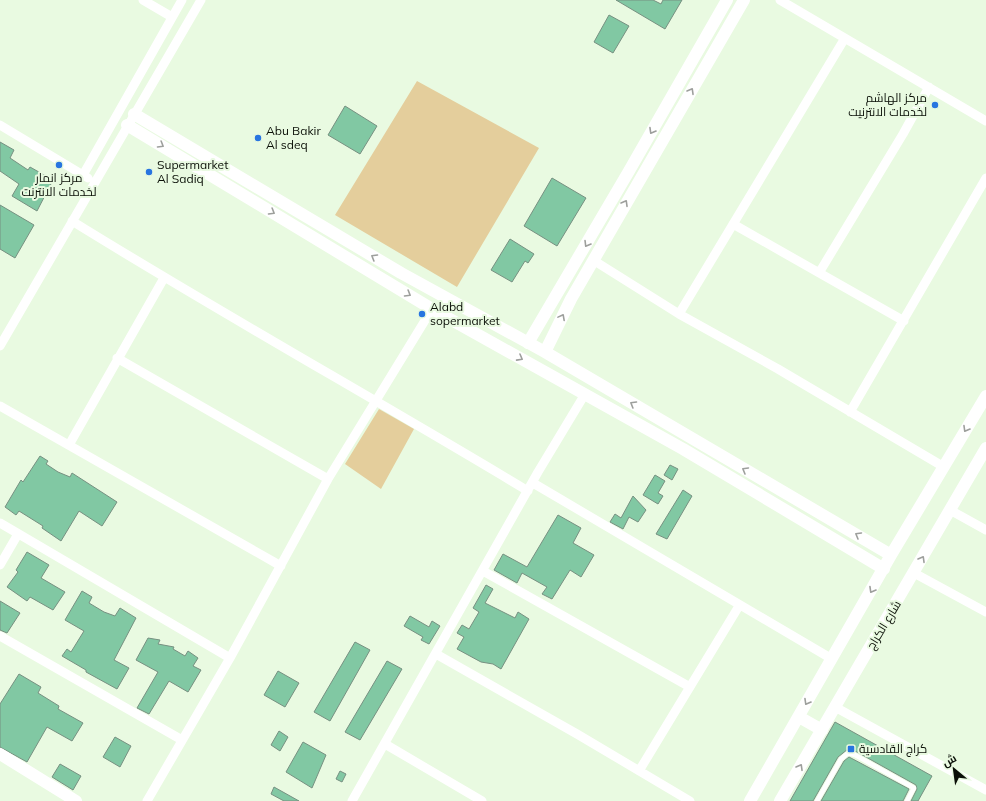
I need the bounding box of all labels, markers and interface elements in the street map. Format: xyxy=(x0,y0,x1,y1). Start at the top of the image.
one-way arrow xyxy=(686,88,693,95)
place label: مركز الهاشم لخدمات الانترنيت xyxy=(848,90,927,119)
marker: مركز الهاشم لخدمات الانترنيت xyxy=(930,100,940,110)
place label: Abu Bakir Al sdeq xyxy=(266,123,321,152)
one-way arrow xyxy=(650,127,657,134)
marker: Abu Bakir Al sdeq xyxy=(253,133,263,143)
one-way arrow xyxy=(157,140,164,148)
place label: Supermarket Al Sadiq xyxy=(157,157,228,186)
marker: مركز انمار لخدمات الانترنت xyxy=(54,160,64,170)
marker: Supermarket Al Sadiq xyxy=(144,167,154,177)
place label: مركز انمار لخدمات الانترنت xyxy=(21,170,97,199)
one-way arrow xyxy=(621,200,628,208)
one-way arrow xyxy=(268,207,275,215)
one-way arrow xyxy=(584,240,591,247)
one-way arrow xyxy=(371,254,378,262)
one-way arrow xyxy=(404,289,411,296)
place label: Alabd sopermarket xyxy=(430,299,500,328)
marker: Alabd sopermarket xyxy=(417,309,427,319)
one-way arrow xyxy=(557,313,564,321)
one-way arrow xyxy=(516,354,523,361)
one-way arrow xyxy=(630,402,637,409)
one-way arrow xyxy=(964,425,971,432)
one-way arrow xyxy=(742,467,749,474)
one-way arrow xyxy=(855,533,862,540)
one-way arrow xyxy=(918,555,925,563)
one-way arrow xyxy=(869,585,876,593)
street label: شارع الكراج xyxy=(863,597,905,653)
one-way arrow xyxy=(804,698,811,705)
place label: كراج القادسية xyxy=(859,741,927,757)
marker: كراج القادسية xyxy=(846,744,856,754)
north arrow xyxy=(934,749,974,789)
text: ش xyxy=(940,751,959,770)
one-way arrow xyxy=(796,764,803,771)

